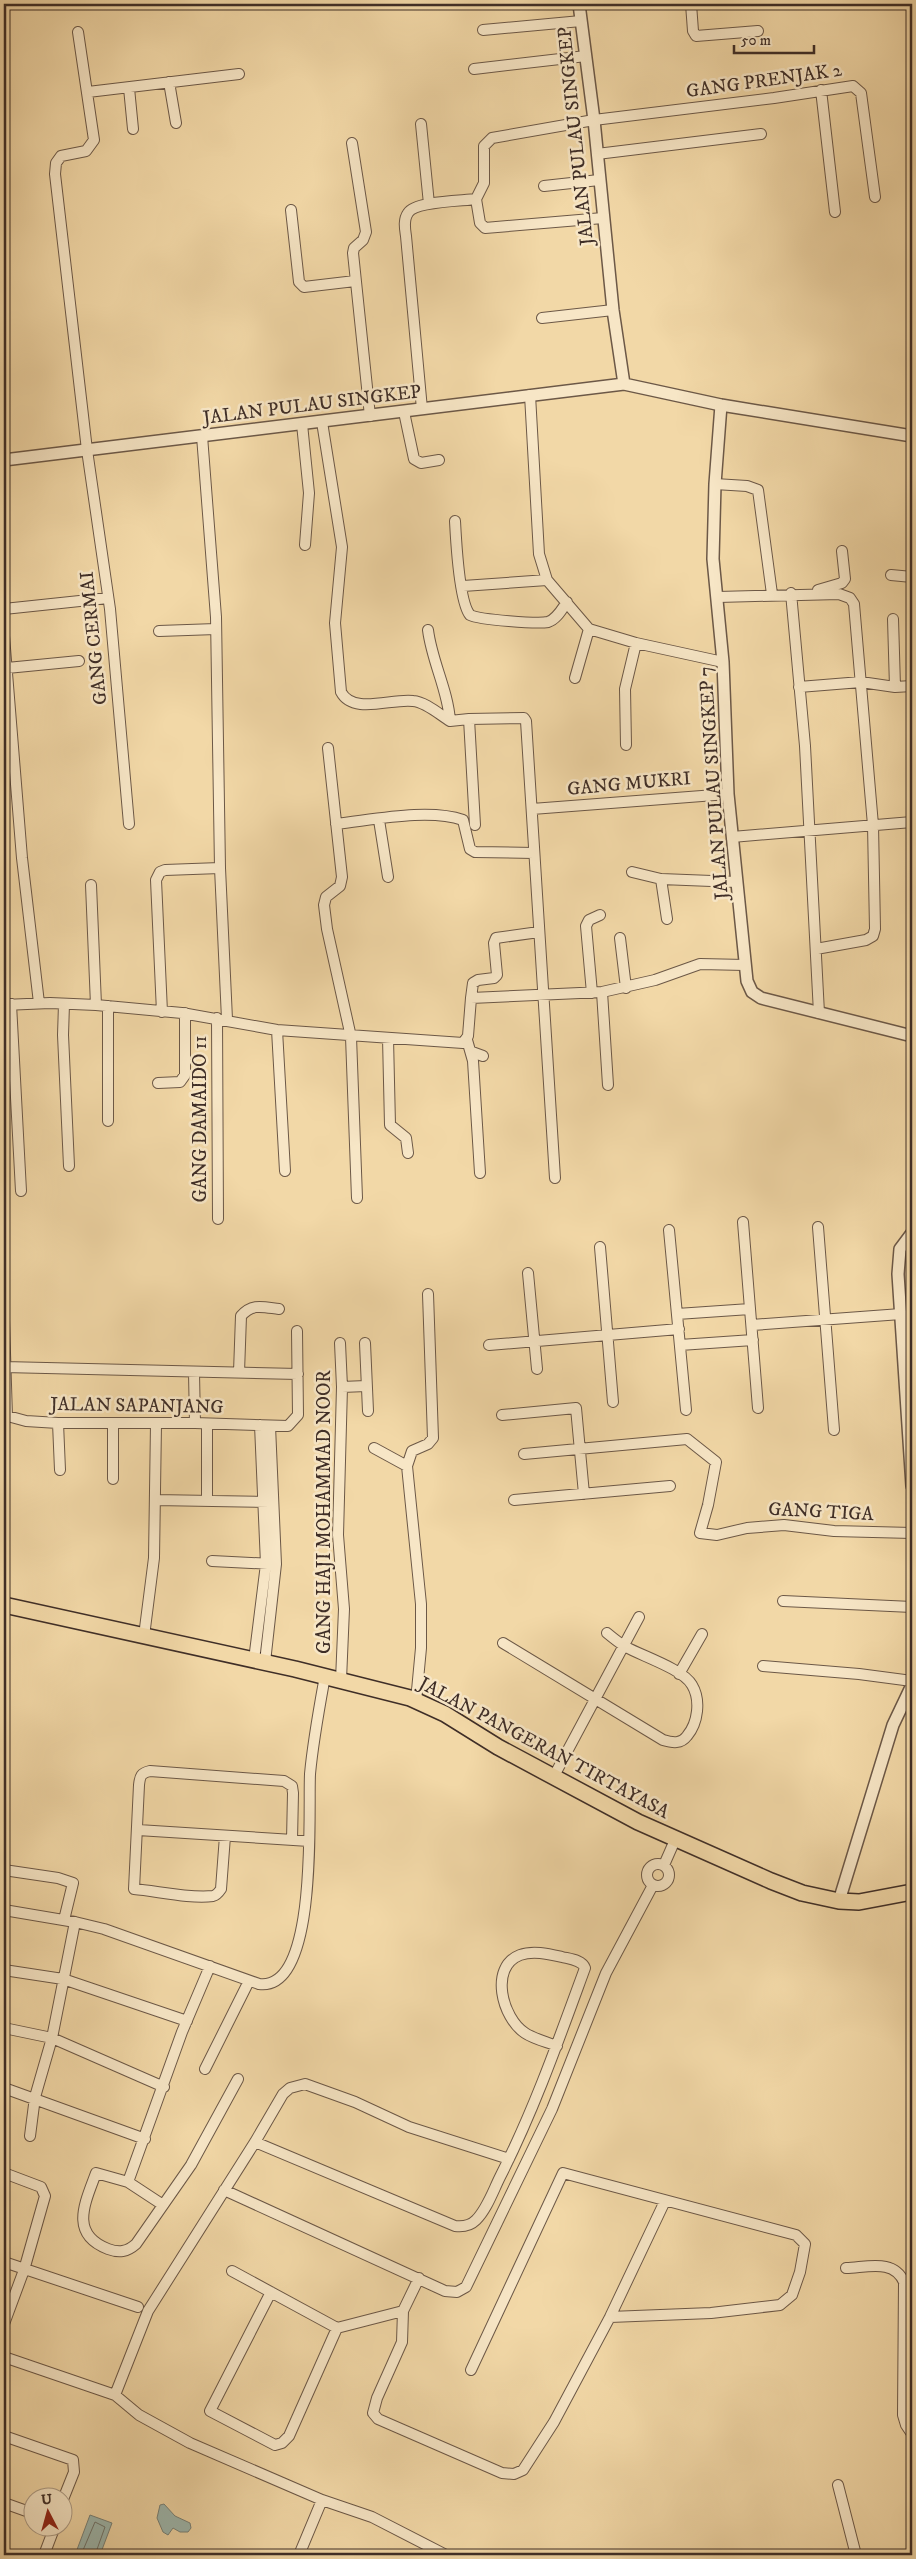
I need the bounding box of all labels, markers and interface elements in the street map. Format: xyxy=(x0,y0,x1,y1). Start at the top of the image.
scale bar xyxy=(734,22,814,54)
street label: JALAN PULAU SINGKEP xyxy=(553,26,599,248)
text: 50 m xyxy=(741,31,771,50)
street label: GANG PRENJAK 2 xyxy=(685,59,844,103)
street label: JALAN PULAU SINGKEP xyxy=(200,380,422,430)
street label: GANG CERMAI xyxy=(76,570,112,706)
street label: JALAN PULAU SINGKEP 7 xyxy=(694,666,734,902)
street label: GANG MUKRI xyxy=(566,767,692,801)
street label: GANG DAMAIDO 11 xyxy=(189,1035,212,1203)
street label: GANG HAJI MOHAMMAD NOOR xyxy=(313,1370,336,1654)
street label: JALAN SAPANJANG xyxy=(48,1393,224,1419)
street label: GANG TIGA xyxy=(768,1498,875,1526)
street label: JALAN PANGERAN TIRTAYASA xyxy=(413,1671,674,1824)
north arrow xyxy=(22,2486,72,2536)
text: U xyxy=(40,2491,53,2510)

